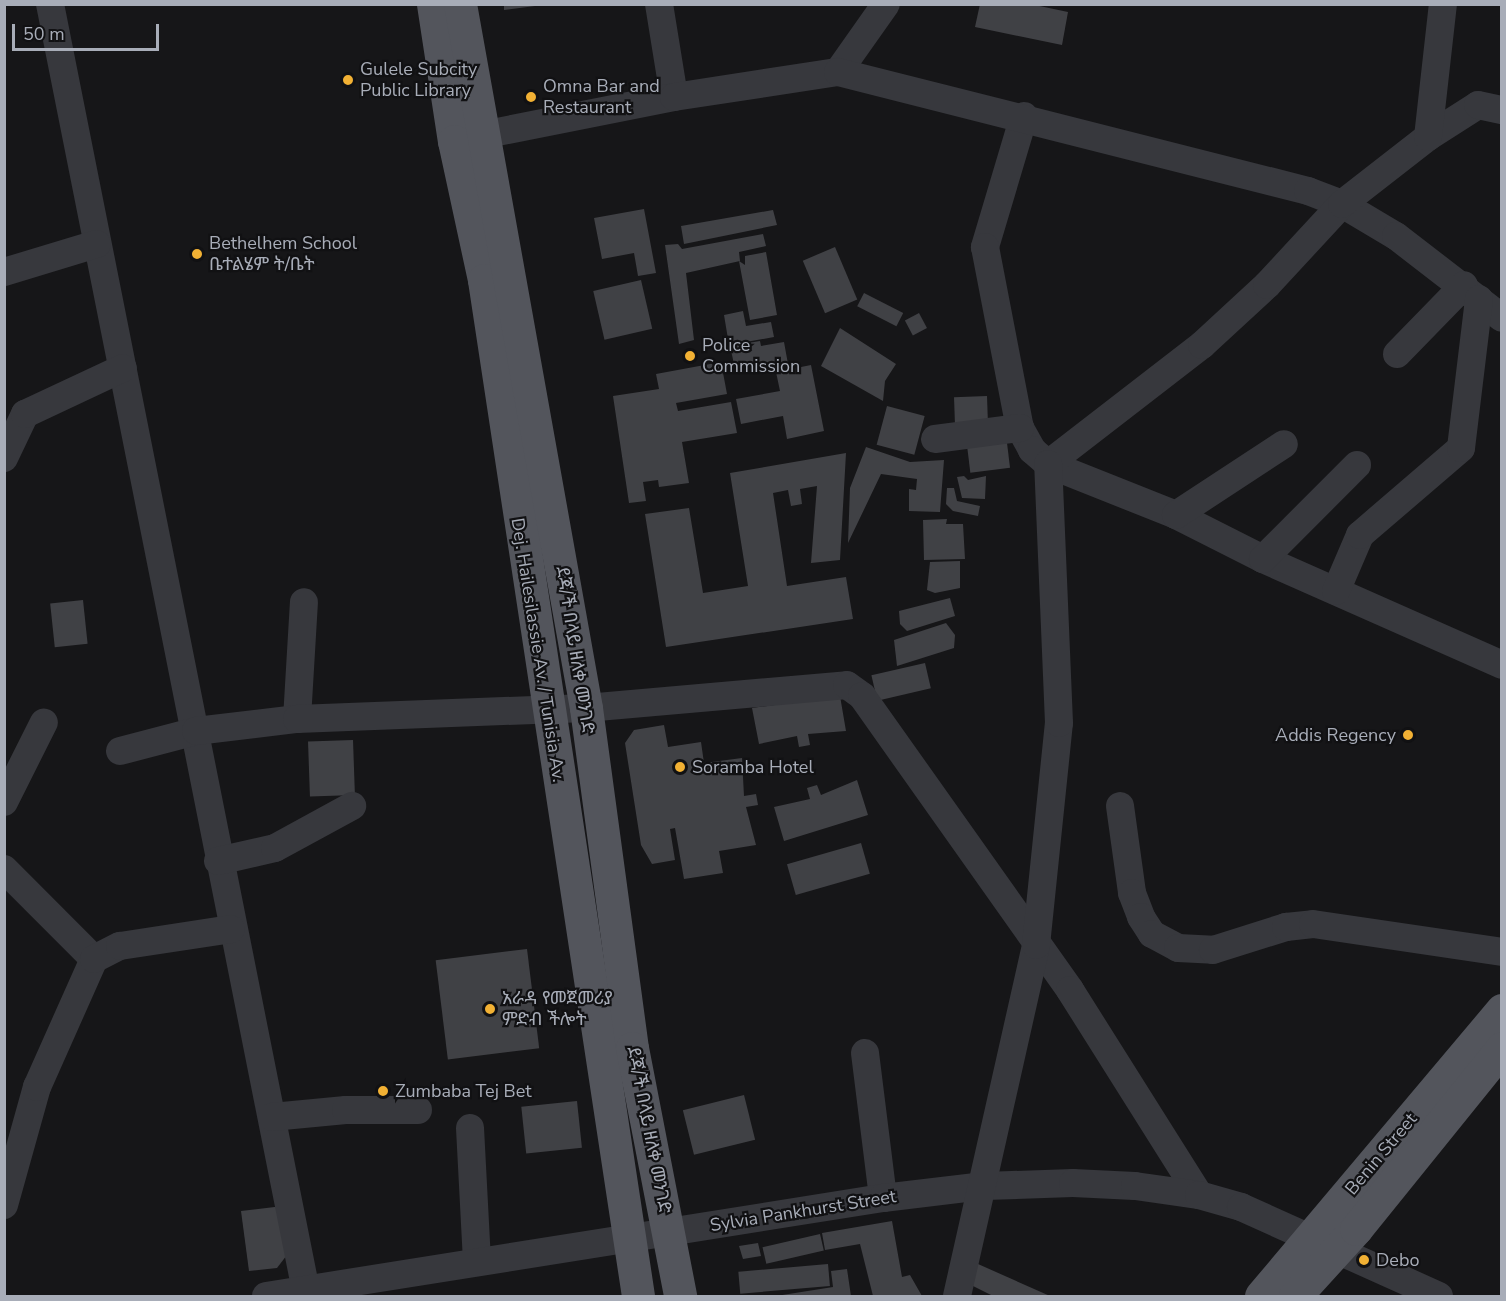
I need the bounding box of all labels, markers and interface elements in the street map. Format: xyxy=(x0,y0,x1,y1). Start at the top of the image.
scale bar xyxy=(15,12,162,50)
text: 50 m xyxy=(23,22,65,46)
place label: Gulele Subcity Public Library xyxy=(360,59,477,101)
marker: Gulele Subcity Public Library xyxy=(341,73,355,87)
place label: Omna Bar and Restaurant xyxy=(543,76,660,118)
marker: Omna Bar and Restaurant xyxy=(524,90,538,104)
place label: Bethelhem School ቤተልሄም ት/ቤት xyxy=(209,233,357,276)
marker: Bethelhem School ቤተልሄም ት/ቤት xyxy=(190,247,204,261)
place label: Police Commission xyxy=(702,335,800,378)
marker: Police Commission xyxy=(683,349,697,363)
street label: Dej. Hailesilassie Av. / Tunisia Av. xyxy=(506,516,570,784)
street label: ደጃ/ች በላይ ዘለቀ መንገድ xyxy=(551,565,599,735)
place label: Addis Regency xyxy=(1275,724,1396,746)
marker: Addis Regency xyxy=(1401,728,1415,742)
place label: Soramba Hotel xyxy=(692,756,814,778)
marker: Soramba Hotel xyxy=(673,760,687,774)
place label: አራዳ የመጀመሪያ ምድብ ችሎት xyxy=(502,988,613,1030)
marker: አራዳ የመጀመሪያ ምድብ ችሎት xyxy=(483,1002,497,1016)
street label: ደጃ/ች በላይ ዘለቀ መንገድ xyxy=(622,1045,676,1215)
place label: Zumbaba Tej Bet xyxy=(395,1080,532,1102)
marker: Zumbaba Tej Bet xyxy=(376,1084,390,1098)
street label: Benin Street xyxy=(1341,1109,1421,1199)
street label: Sylvia Pankhurst Street xyxy=(708,1186,898,1236)
place label: Debo xyxy=(1376,1249,1419,1271)
marker: Debo xyxy=(1357,1253,1371,1267)

